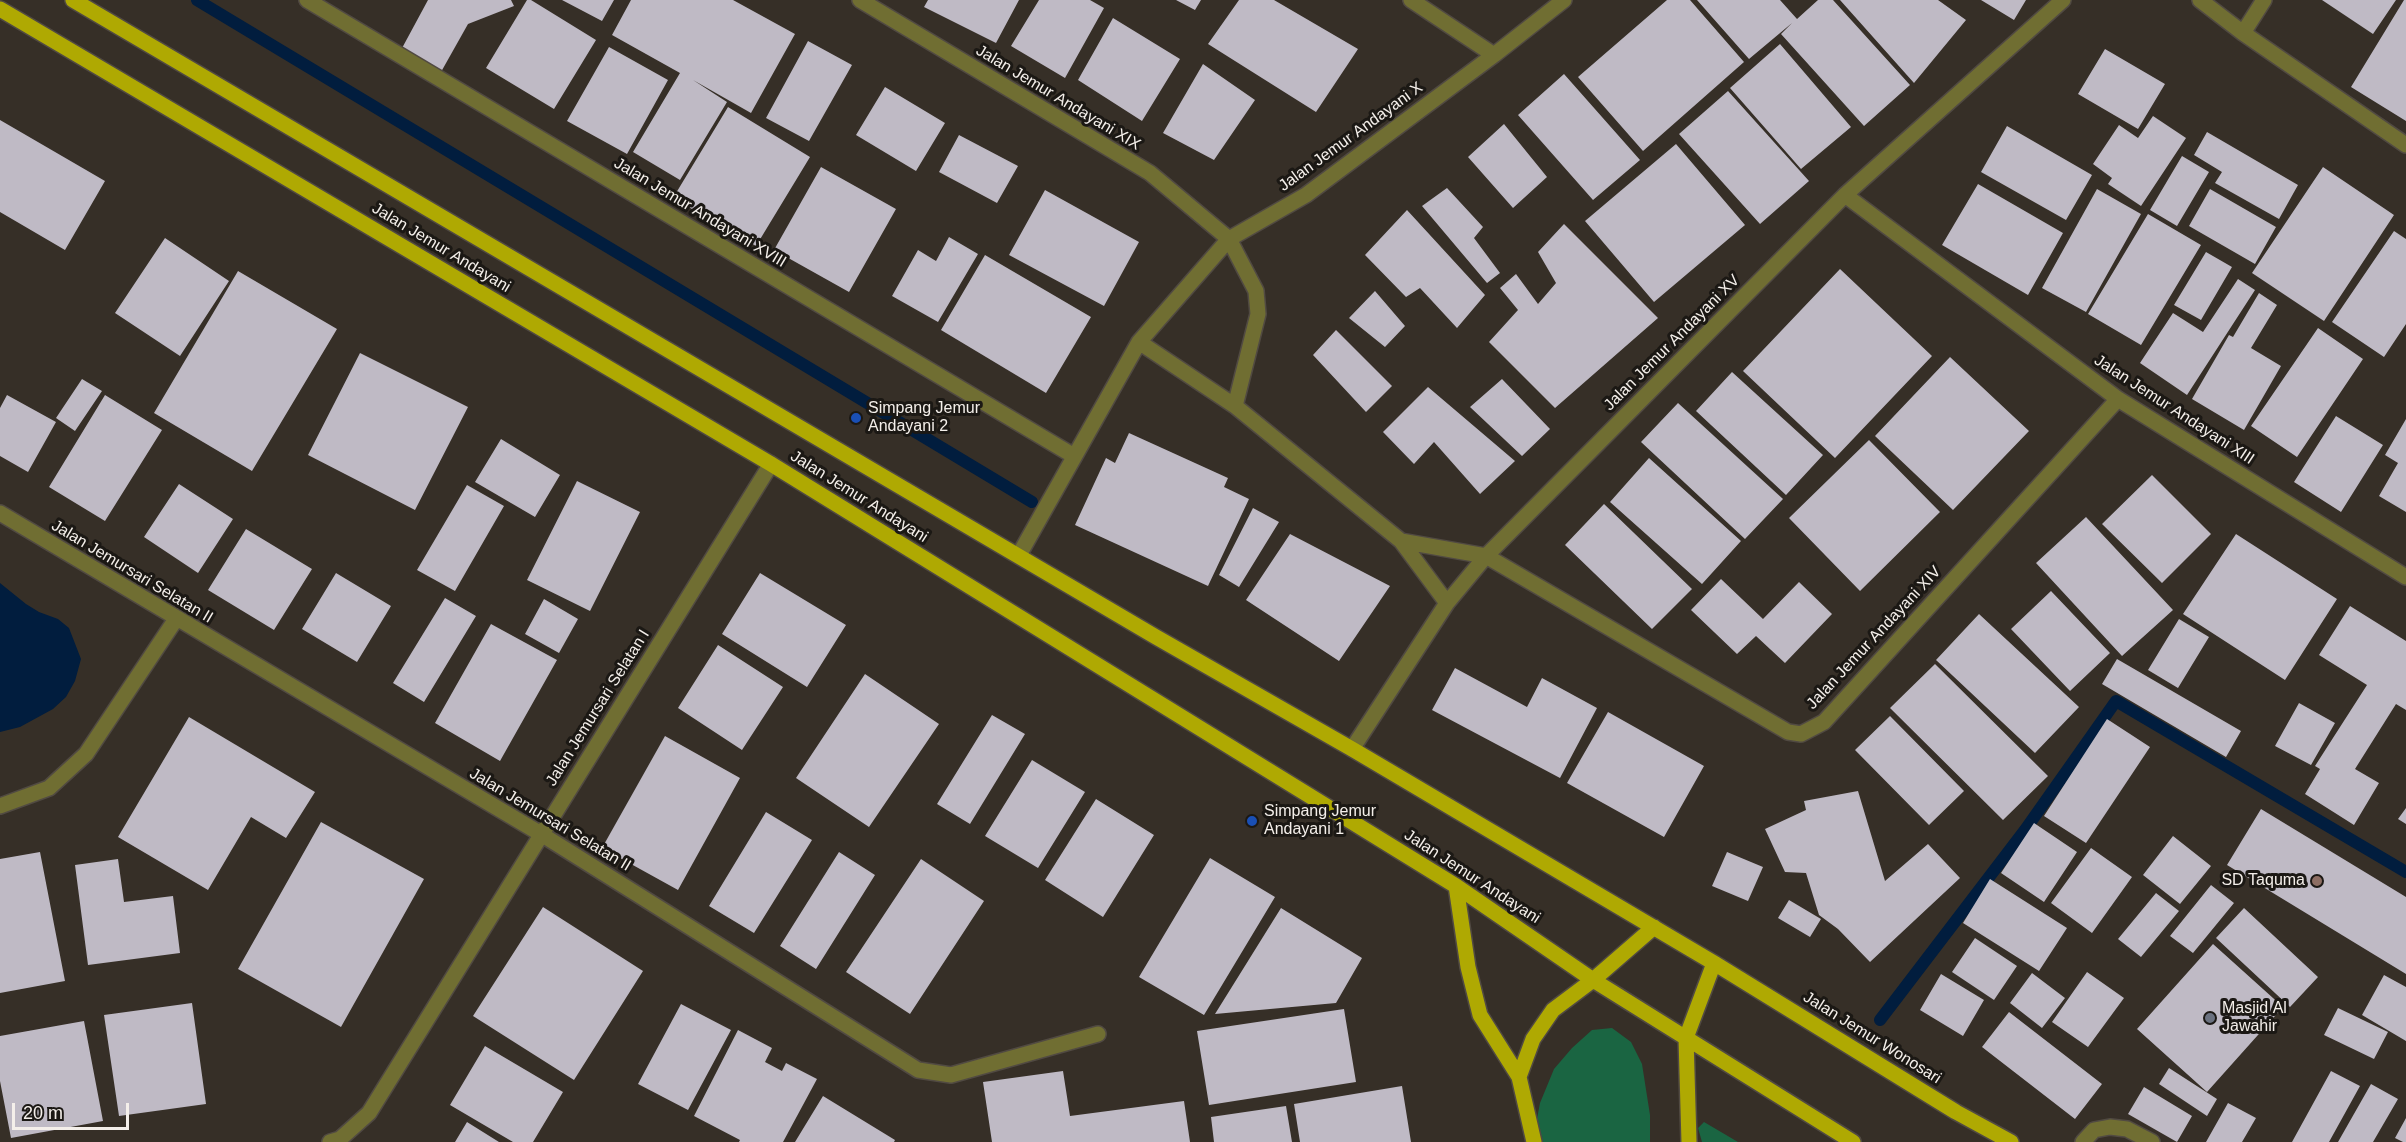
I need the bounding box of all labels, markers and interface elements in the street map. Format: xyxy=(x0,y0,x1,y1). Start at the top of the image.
street label: Jalan Jemur Andayani XIX xyxy=(972,41,1144,155)
street label: Jalan Jemur Andayani X xyxy=(1275,78,1427,196)
street label: Jalan Jemur Andayani XVIII xyxy=(610,154,790,272)
street label: Jalan Jemur Andayani xyxy=(368,199,514,297)
street label: Jalan Jemur Andayani XV xyxy=(1600,271,1744,415)
street label: Jalan Jemur Andayani XIII xyxy=(2090,351,2258,469)
place label: Simpang Jemur Andayani 2 xyxy=(868,399,980,437)
marker: Simpang Jemur Andayani 2 xyxy=(849,411,863,425)
street label: Jalan Jemur Andayani xyxy=(787,447,931,547)
street label: Jalan Jemursari Selatan II xyxy=(48,516,216,628)
street label: Jalan Jemur Andayani XIV xyxy=(1803,563,1945,713)
street label: Jalan Jemursari Selatan I xyxy=(542,626,654,790)
street label: Jalan Jemursari Selatan II xyxy=(466,764,634,876)
place label: Simpang Jemur Andayani 1 xyxy=(1264,802,1376,840)
marker: Simpang Jemur Andayani 1 xyxy=(1245,814,1259,828)
street label: Jalan Jemur Andayani xyxy=(1400,826,1544,928)
place label: SD Taquma xyxy=(2221,871,2305,891)
marker: SD Taquma xyxy=(2310,874,2324,888)
street label: Jalan Jemur Wonosari xyxy=(1800,988,1944,1088)
place label: Masjid Al Jawahir xyxy=(2222,999,2287,1037)
marker: Masjid Al Jawahir xyxy=(2203,1011,2217,1025)
scale bar xyxy=(15,1091,132,1129)
text: 20 m xyxy=(23,1103,63,1123)

